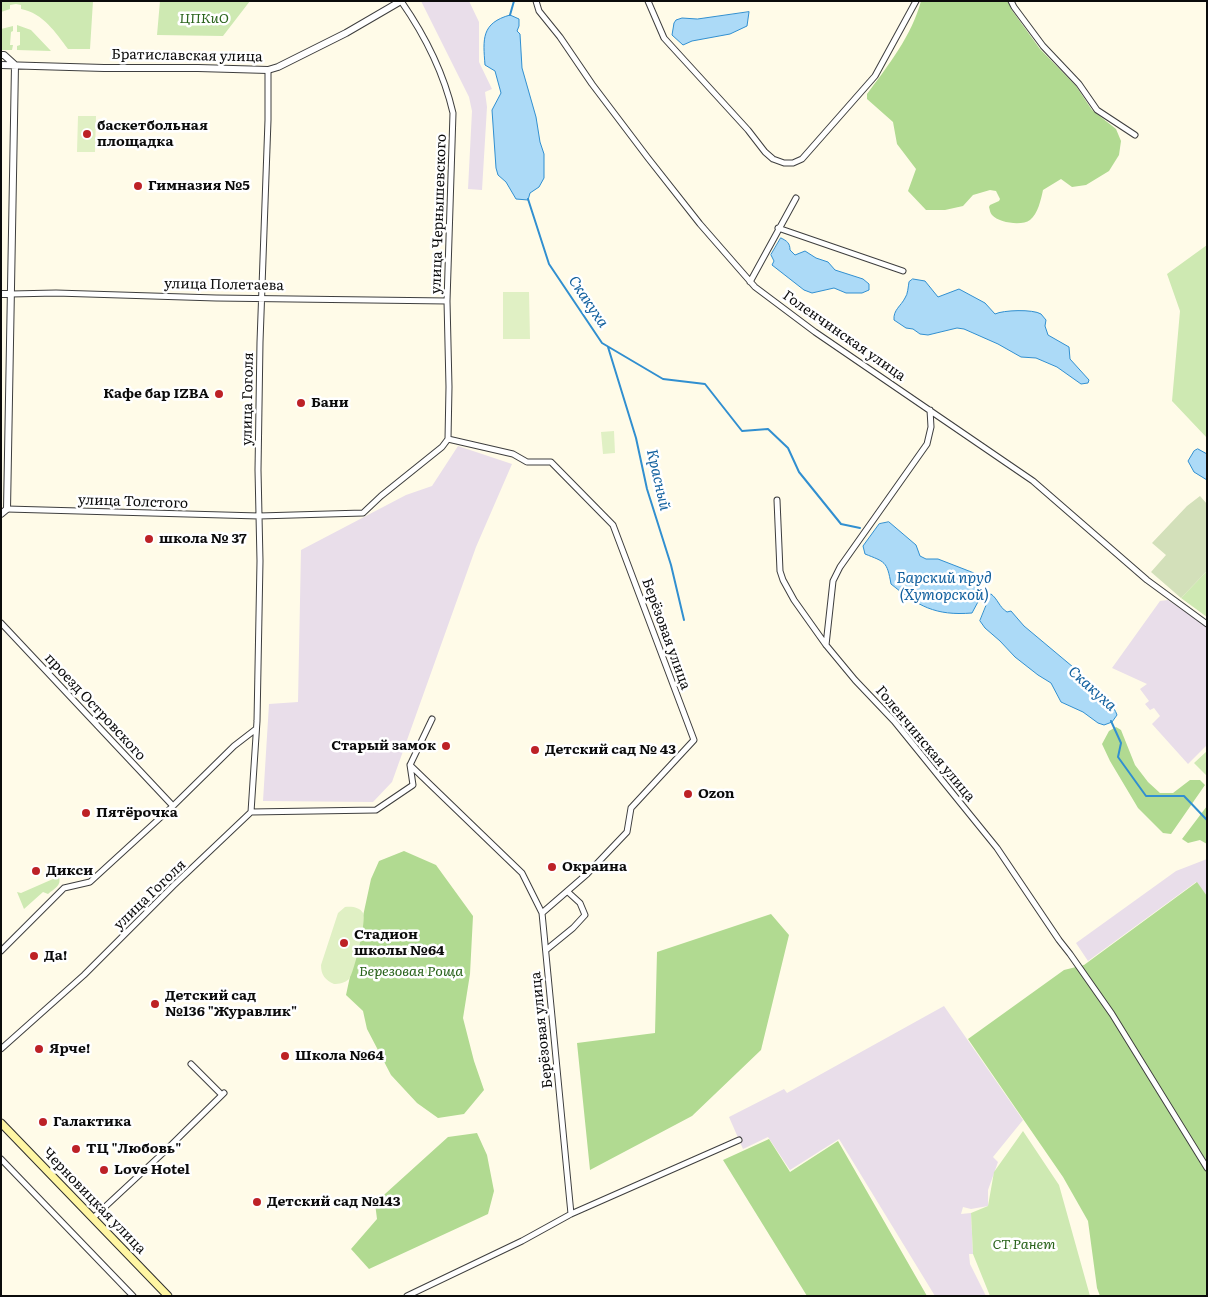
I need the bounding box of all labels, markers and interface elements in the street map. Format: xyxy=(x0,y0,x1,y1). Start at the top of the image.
park label: ЦПКиО xyxy=(179,11,229,27)
street label: Братиславская улица xyxy=(111,46,263,66)
place label: баскетбольная площадка xyxy=(97,118,208,150)
marker: баскетбольная площадка xyxy=(81,128,93,140)
street label: улица Чернышевского xyxy=(428,133,450,295)
place label: Гимназия №5 xyxy=(148,178,250,194)
marker: Гимназия №5 xyxy=(132,180,144,192)
water label: Скакуха xyxy=(564,273,612,331)
street label: улица Полетаева xyxy=(164,276,284,294)
street label: Голенчинская улица xyxy=(779,287,909,385)
street label: улица Гоголя xyxy=(239,352,257,446)
place label: Кафе бар IZBA xyxy=(103,386,209,402)
marker: Кафе бар IZBA xyxy=(213,388,225,400)
place label: Бани xyxy=(311,395,349,411)
marker: Бани xyxy=(295,397,307,409)
water label: Красный xyxy=(642,447,674,513)
street label: улица Толстого xyxy=(78,492,188,512)
place label: школа № 37 xyxy=(159,531,247,547)
marker: школа № 37 xyxy=(143,533,155,545)
water label: Барский пруд (Хуторской) xyxy=(896,570,992,605)
street label: Берёзовая улица xyxy=(638,576,694,692)
street label: проезд Островского xyxy=(41,650,149,764)
water label: Скакуха xyxy=(1064,663,1120,715)
street label: Голенчинская улица xyxy=(872,683,978,805)
place label: Старый замок xyxy=(331,738,436,754)
marker: Старый замок xyxy=(440,740,452,752)
place label: Детский сад № 43 xyxy=(545,742,676,758)
marker: Детский сад № 43 xyxy=(529,744,541,756)
place label: Ozon xyxy=(698,786,735,802)
marker: Ozon xyxy=(682,788,694,800)
place label: Пятёрочка xyxy=(96,805,178,821)
marker: Пятёрочка xyxy=(80,807,92,819)
street label: улица Гоголя xyxy=(111,856,189,934)
place label: Окраина xyxy=(562,859,627,875)
marker: Окраина xyxy=(546,861,558,873)
place label: Дикси xyxy=(46,863,93,879)
marker: Дикси xyxy=(30,865,42,877)
place label: Стадион школы №64 xyxy=(354,927,445,960)
marker: Стадион школы №64 xyxy=(338,937,350,949)
place label: Да! xyxy=(44,948,67,964)
marker: Да! xyxy=(28,950,40,962)
park label: Березовая Роща xyxy=(359,964,463,980)
street label: Берёзовая улица xyxy=(528,971,556,1089)
place label: Детский сад №136 "Журавлик" xyxy=(165,988,297,1020)
marker: Детский сад №136 "Журавлик" xyxy=(149,998,161,1010)
place label: Ярче! xyxy=(49,1041,91,1057)
marker: Ярче! xyxy=(33,1043,45,1055)
place label: Школа №64 xyxy=(295,1048,384,1064)
marker: Школа №64 xyxy=(279,1050,291,1062)
place label: Галактика xyxy=(53,1114,131,1130)
marker: Галактика xyxy=(37,1116,49,1128)
place label: ТЦ "Любовь" xyxy=(86,1141,181,1157)
marker: ТЦ "Любовь" xyxy=(70,1143,82,1155)
street label: Черновицкая улица xyxy=(39,1144,149,1258)
place label: Love Hotel xyxy=(114,1162,190,1178)
marker: Love Hotel xyxy=(98,1164,110,1176)
place label: Детский сад №143 xyxy=(267,1194,401,1210)
marker: Детский сад №143 xyxy=(251,1196,263,1208)
park label: СТ Ранет xyxy=(993,1237,1055,1253)

